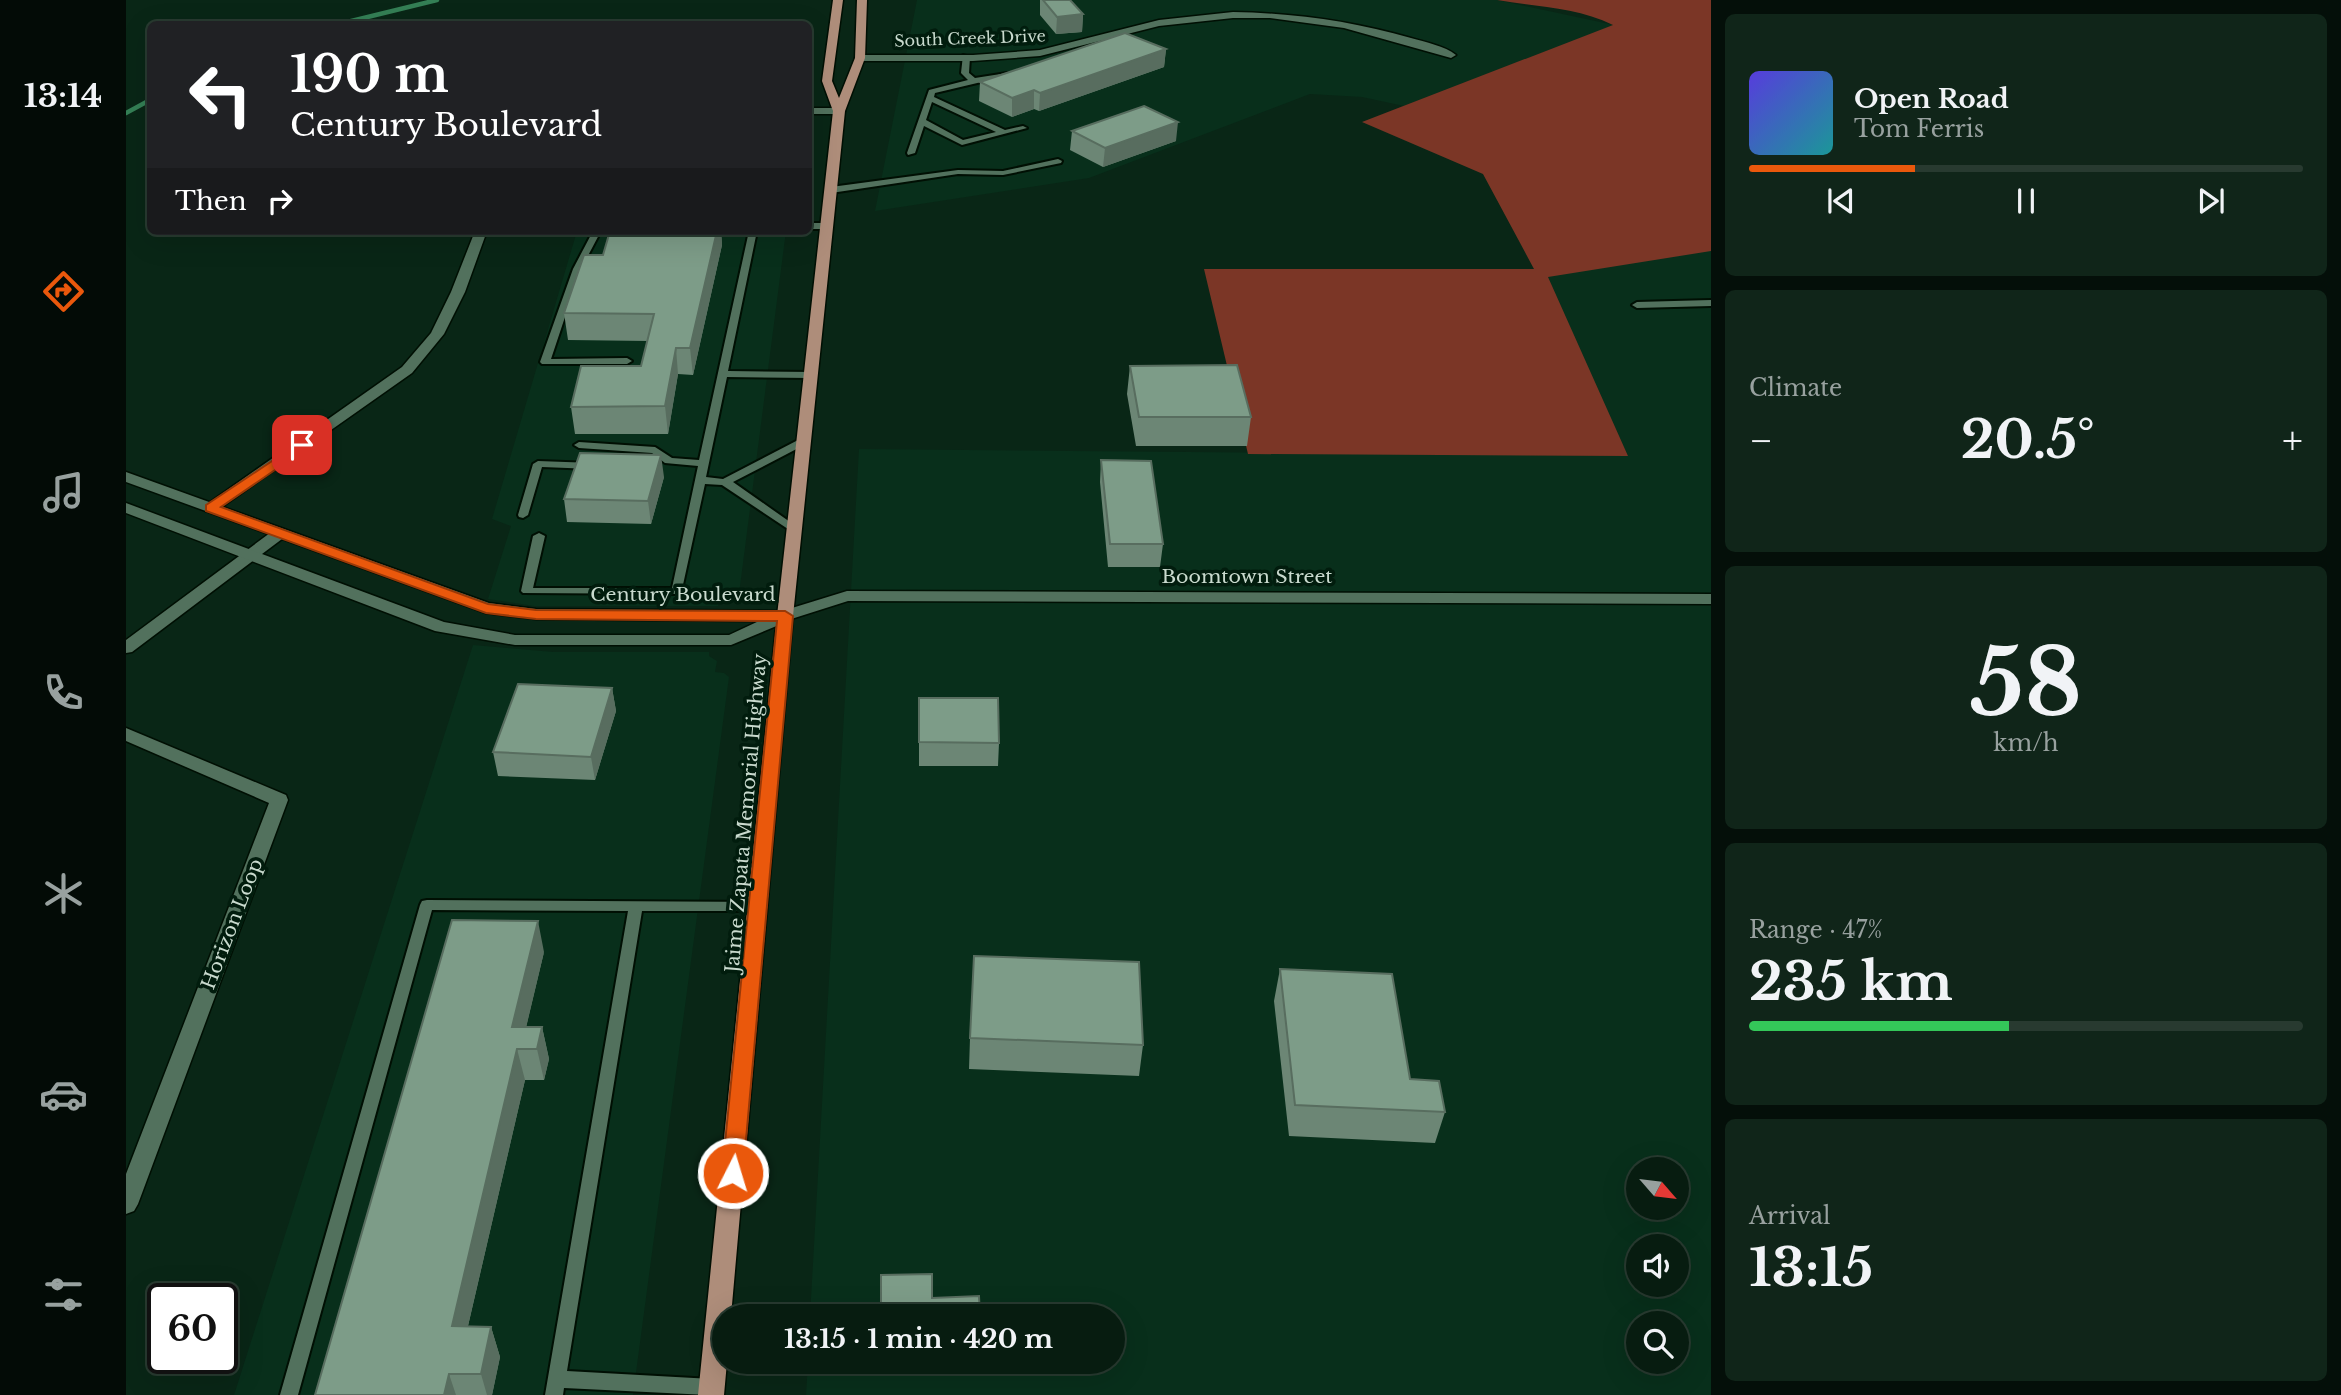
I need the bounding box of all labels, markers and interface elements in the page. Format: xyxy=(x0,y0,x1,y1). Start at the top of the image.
street label: South Creek Drive xyxy=(894,25,1046,51)
text: 190 m xyxy=(290,44,449,105)
icon: left xyxy=(175,49,266,140)
text: 13:14 xyxy=(24,76,102,116)
text: Open Road xyxy=(1854,83,2009,115)
text: Century Boulevard xyxy=(290,105,602,145)
text: Tom Ferris xyxy=(1854,115,1984,143)
icon: right xyxy=(261,182,299,220)
icon: previous xyxy=(1822,182,1860,220)
icon: pause xyxy=(2007,182,2045,220)
icon: next xyxy=(2192,182,2230,220)
text: Then xyxy=(175,185,247,217)
icon: directions xyxy=(39,267,88,316)
text: Climate xyxy=(1749,374,1842,402)
text: 20.5° xyxy=(1961,408,2095,472)
pin xyxy=(272,415,332,475)
text: − xyxy=(1749,417,1773,464)
text: + xyxy=(2282,417,2303,464)
icon: arrive xyxy=(283,426,321,464)
icon: music xyxy=(39,468,88,517)
street label: Boomtown Street xyxy=(1162,565,1333,588)
street label: Century Boulevard xyxy=(590,583,776,606)
text: 58 xyxy=(1970,627,2082,740)
street label: Jaime Zapata Memorial Highway xyxy=(720,653,771,976)
icon: phone xyxy=(39,668,88,717)
text: km/h xyxy=(1993,729,2059,757)
street label: Horizon Loop xyxy=(197,855,267,993)
icon: climate xyxy=(39,869,88,918)
text: Range · 47% xyxy=(1749,916,1883,944)
text: 235 km xyxy=(1749,950,1953,1014)
icon: car xyxy=(39,1070,88,1119)
position arrow xyxy=(696,1136,770,1210)
north arrow xyxy=(1626,1157,1689,1220)
map controls xyxy=(1626,1157,1689,1374)
text: Arrival xyxy=(1749,1202,1830,1230)
button: sound xyxy=(1626,1234,1689,1297)
text: 13:15 xyxy=(1749,1236,1873,1300)
icon: filters xyxy=(39,1270,88,1319)
speed limit sign: 60 xyxy=(147,1283,238,1374)
button: search xyxy=(1626,1311,1689,1374)
text: 13:15 · 1 min · 420 m xyxy=(784,1323,1053,1355)

